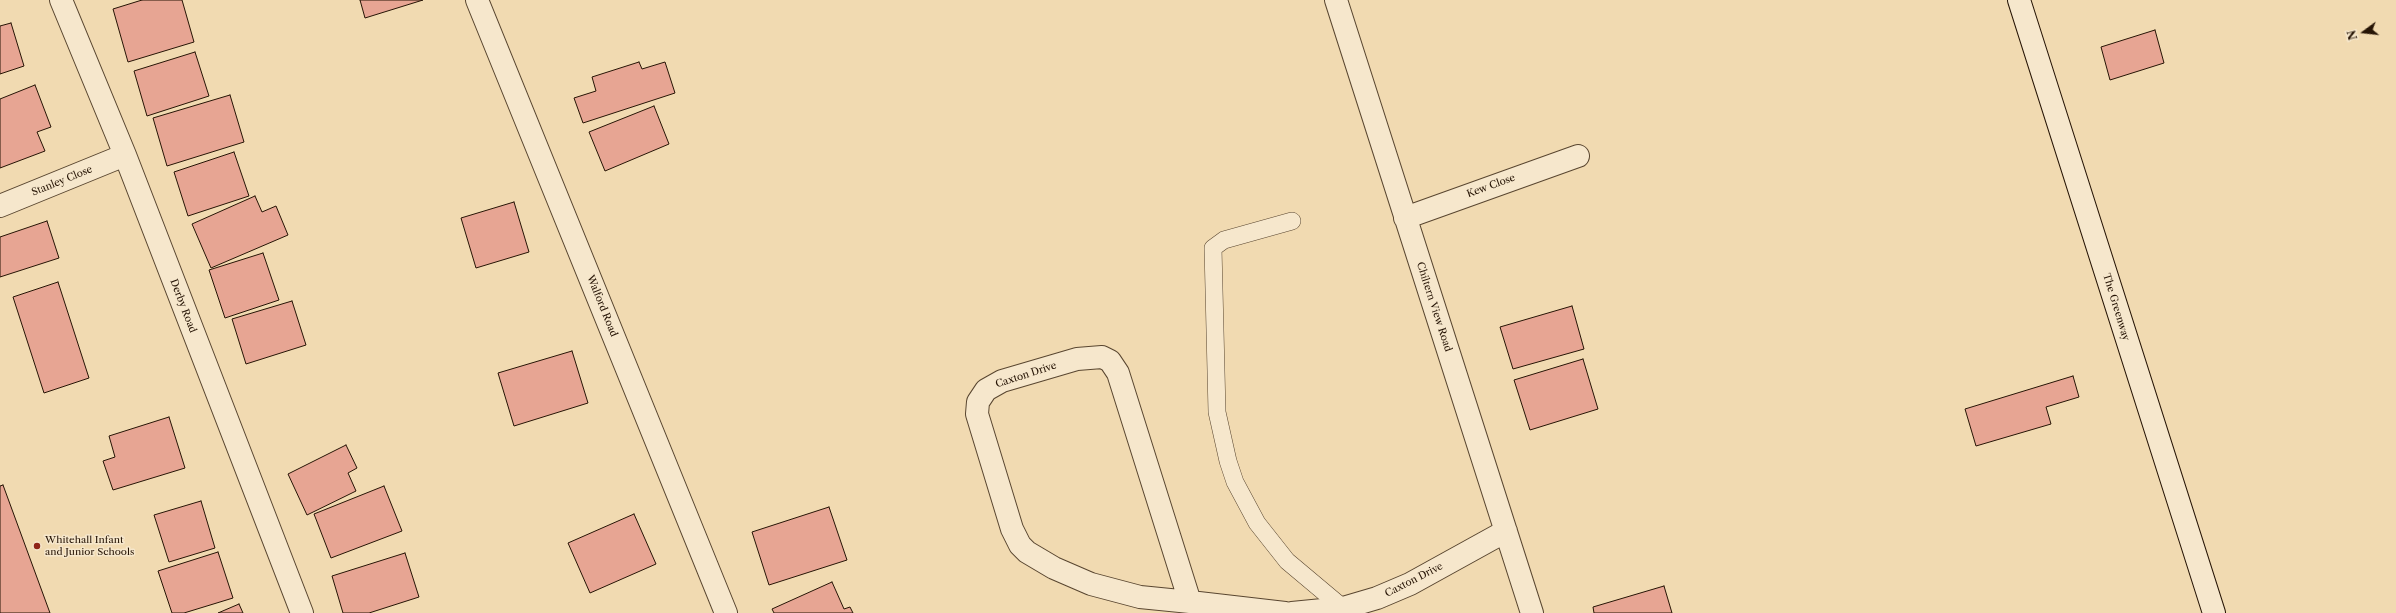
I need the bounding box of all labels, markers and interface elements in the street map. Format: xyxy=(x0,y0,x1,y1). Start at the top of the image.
north arrow xyxy=(2344,12,2384,52)
text: N xyxy=(2344,29,2360,42)
street label: Stanley Close xyxy=(30,163,94,199)
street label: Kew Close xyxy=(1465,172,1517,200)
street label: Chiltern View Road xyxy=(1414,261,1454,353)
street label: The Greenway xyxy=(2100,272,2132,342)
street label: Walford Road xyxy=(584,273,620,339)
street label: Derby Road xyxy=(167,277,199,335)
street label: Caxton Drive xyxy=(994,359,1058,391)
place label: Whitehall Infant and Junior Schools xyxy=(45,534,134,558)
marker: Whitehall Infant and Junior Schools xyxy=(32,541,42,551)
street label: Caxton Drive xyxy=(1383,560,1445,600)

